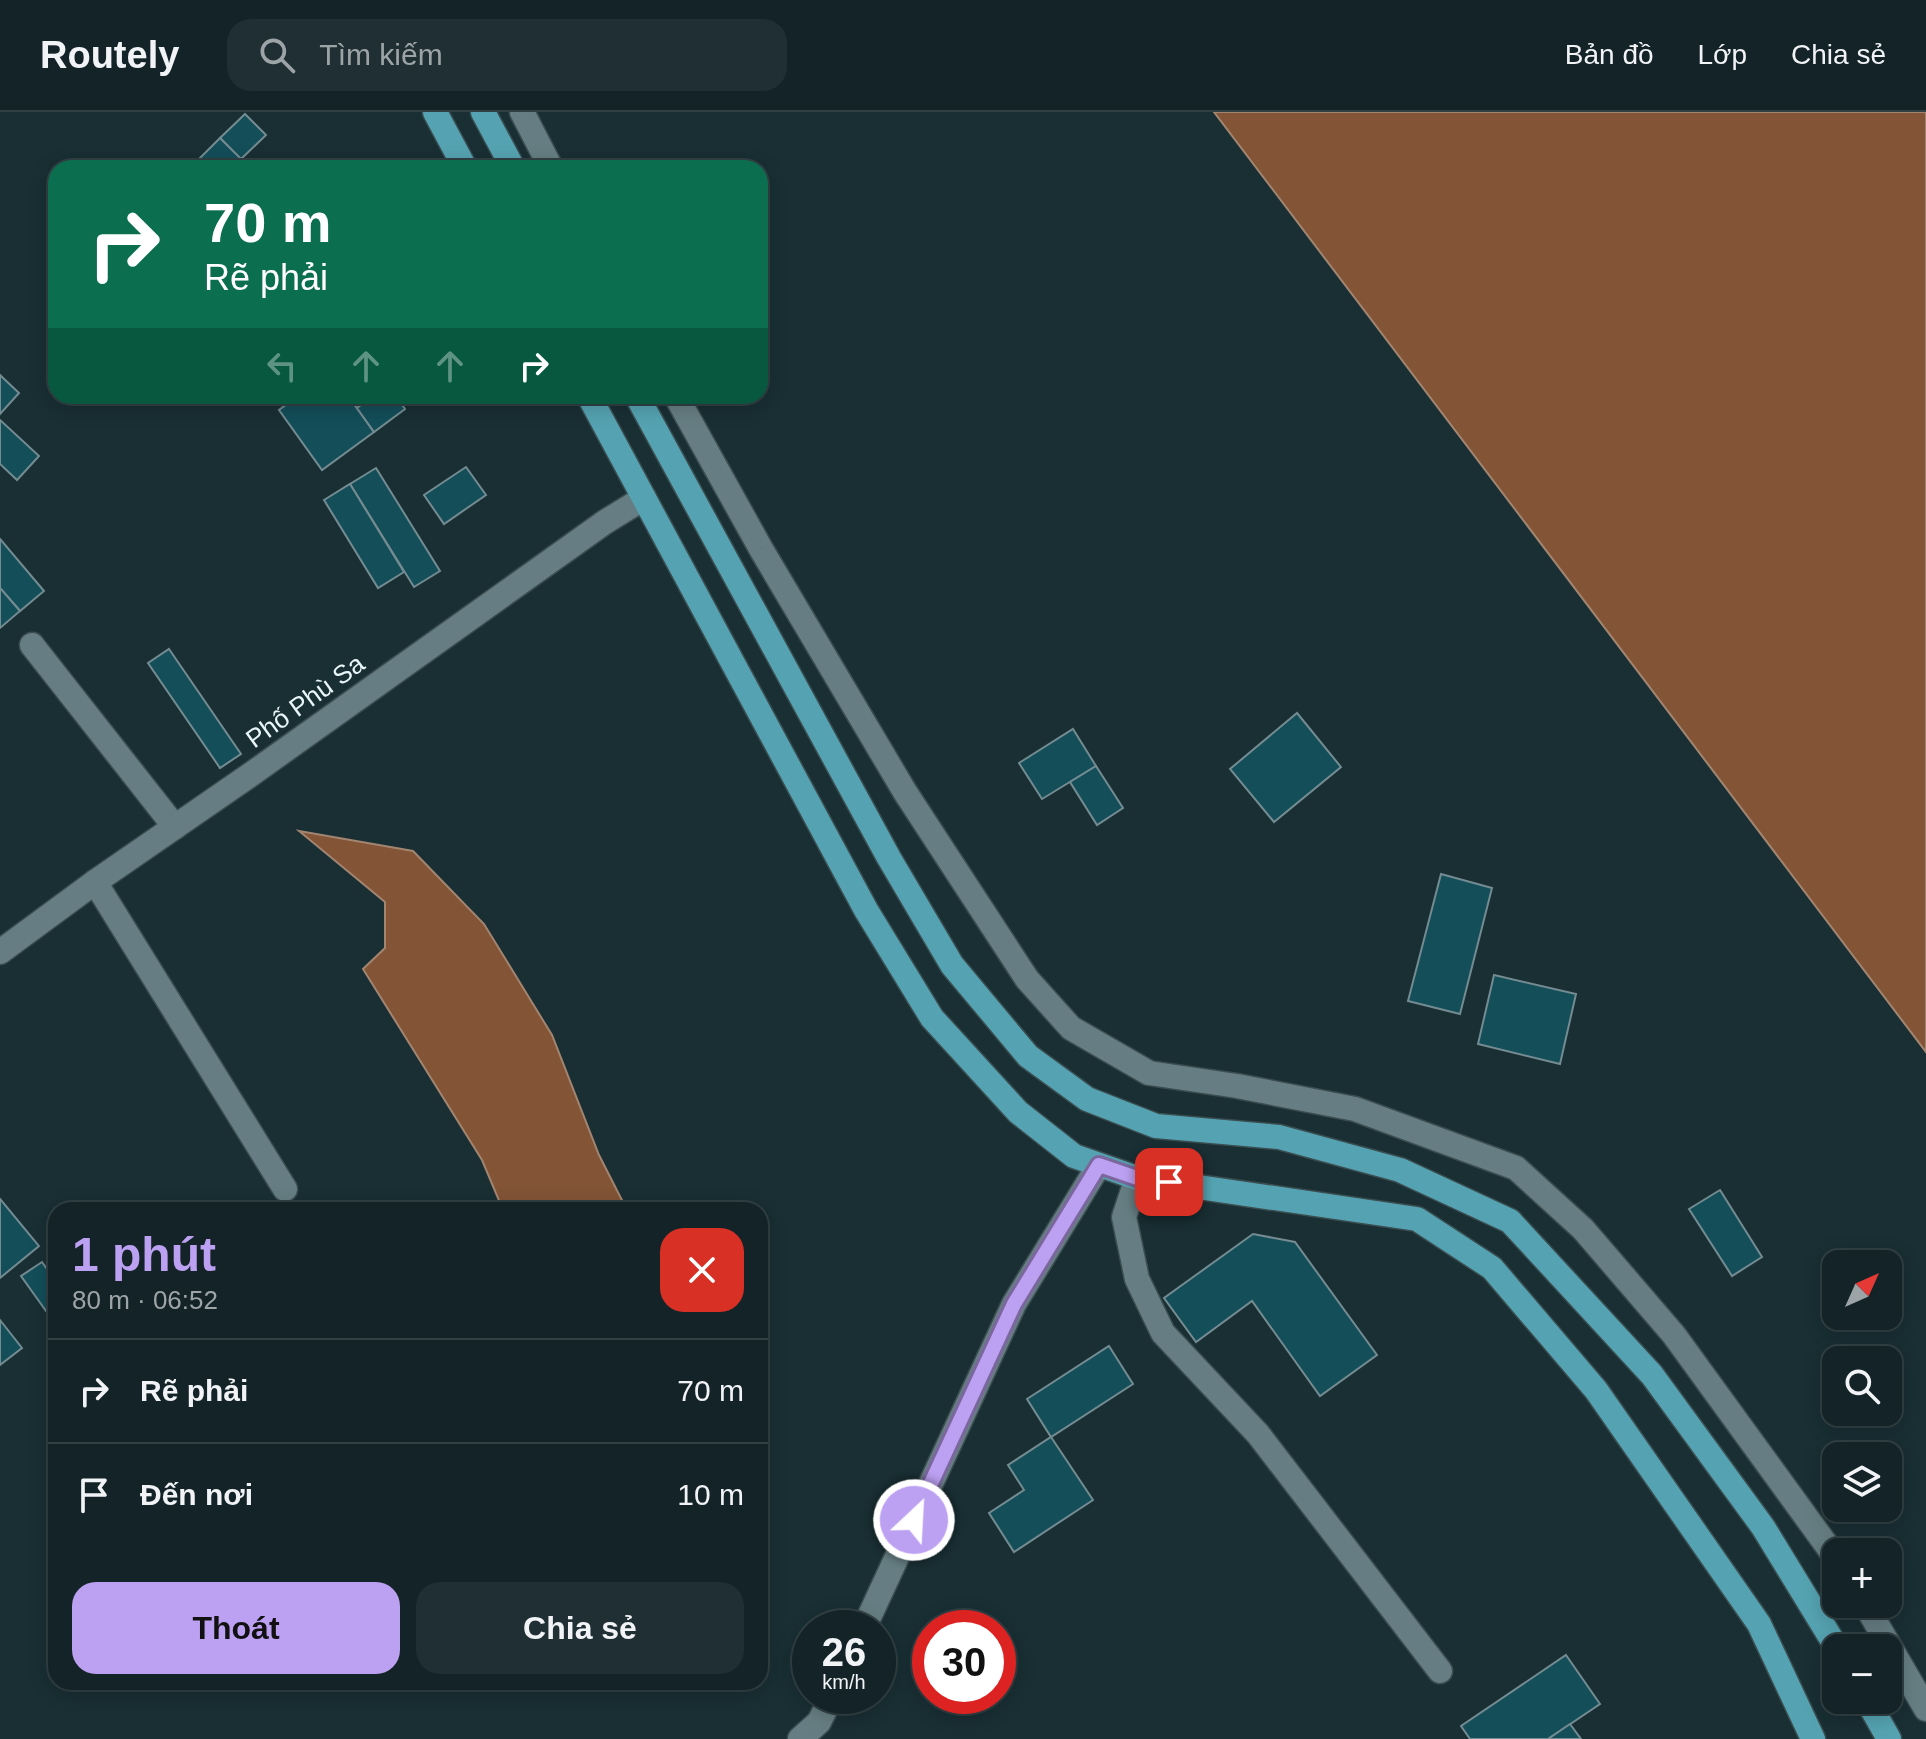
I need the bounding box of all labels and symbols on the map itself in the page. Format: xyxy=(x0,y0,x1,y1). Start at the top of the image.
street label: Phố Phù Sa xyxy=(240,648,370,754)
pin xyxy=(1135,1148,1203,1216)
north arrow xyxy=(1822,1250,1902,1330)
position arrow xyxy=(872,1478,956,1562)
speed limit sign: 30 xyxy=(912,1610,1016,1714)

